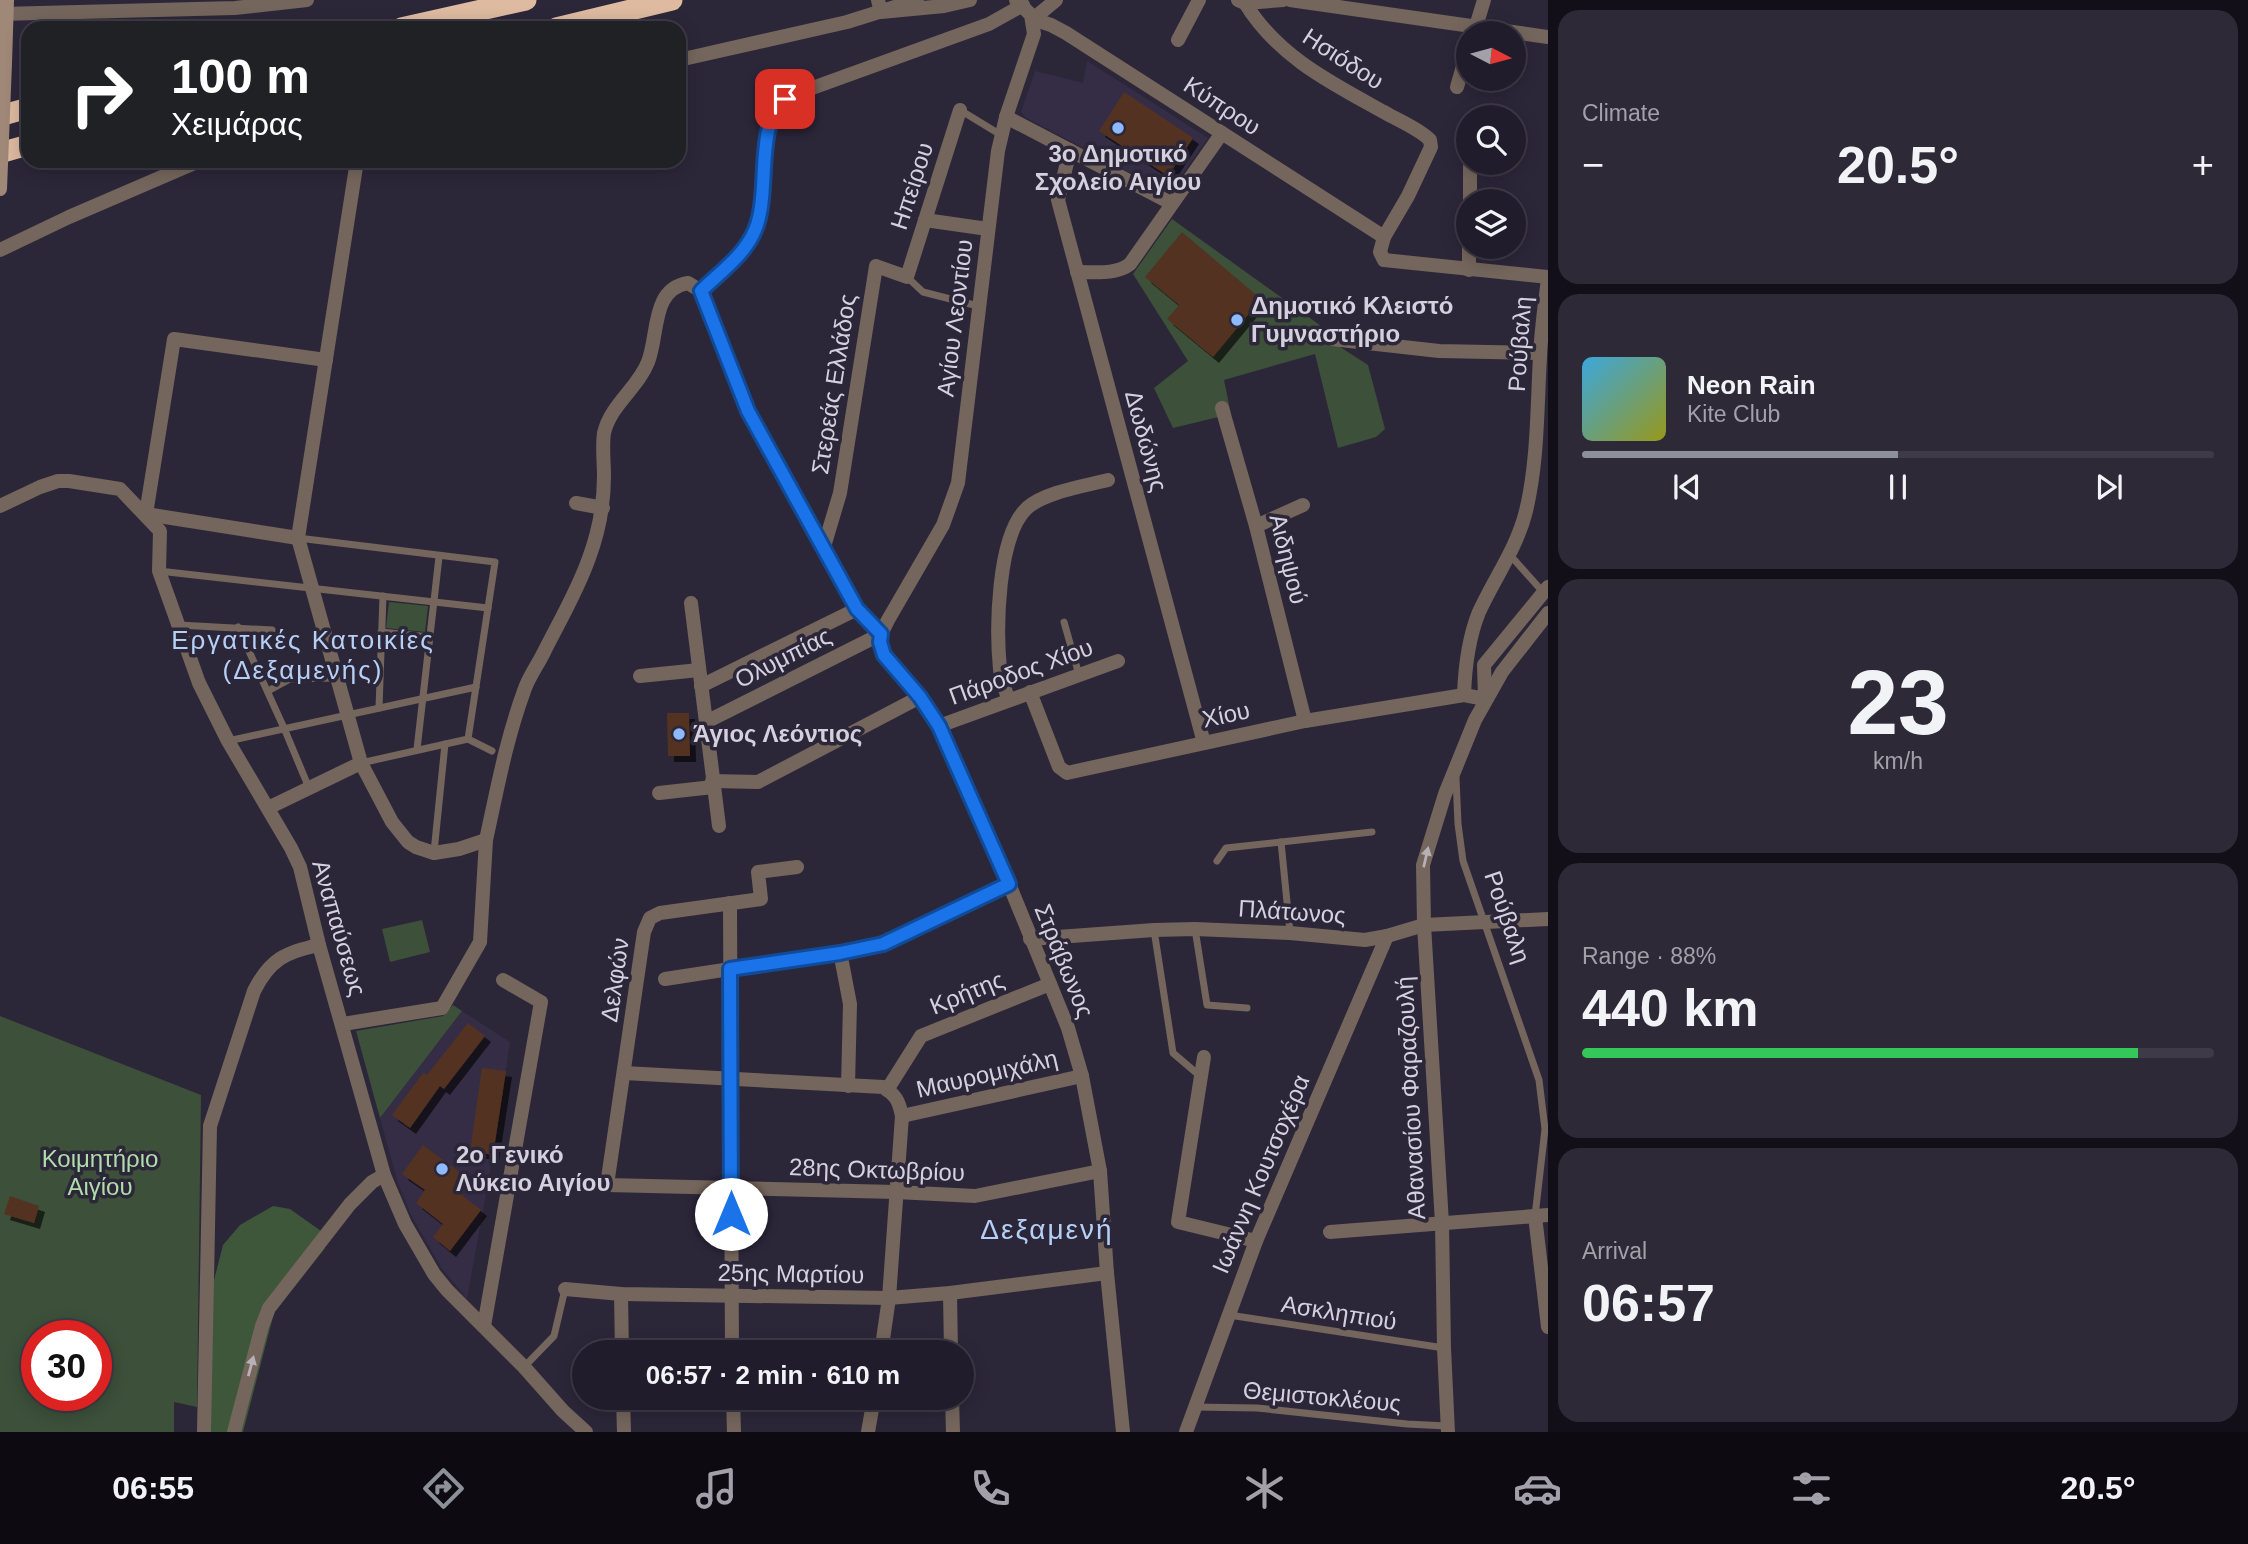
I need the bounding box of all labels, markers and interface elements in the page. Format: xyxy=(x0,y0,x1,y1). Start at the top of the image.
north arrow xyxy=(1456,21,1526,91)
map controls xyxy=(1456,21,1526,259)
street label: Ησιόδου xyxy=(1298,23,1389,95)
icon: right xyxy=(56,49,147,140)
text: 100 m xyxy=(171,49,310,103)
pin xyxy=(755,69,815,129)
street label: Κύπρου xyxy=(1179,71,1266,140)
icon: arrive xyxy=(766,80,804,118)
text: Climate xyxy=(1582,100,1660,126)
button: search xyxy=(1456,105,1526,175)
text: Χειμάρας xyxy=(171,106,303,142)
marker: 3ο Δημοτικό Σχολείο Αιγίου xyxy=(1110,120,1126,136)
text: 20.5° xyxy=(1837,136,1959,194)
street label: Ηπείρου xyxy=(885,139,938,233)
place label: 3ο Δημοτικό Σχολείο Αιγίου xyxy=(1035,140,1201,195)
text: − xyxy=(1582,144,1604,186)
text: + xyxy=(2192,144,2214,186)
button: layers xyxy=(1456,189,1526,259)
street label: Αγίου Λεοντίου xyxy=(931,238,978,398)
street label: Στερεάς Ελλάδος xyxy=(806,292,861,476)
place label: Δημοτικό Κλειστό Γυμναστήριο xyxy=(1251,292,1453,347)
street label: Ρούβαλη xyxy=(1503,295,1536,393)
marker: Δημοτικό Κλειστό Γυμναστήριο xyxy=(1229,312,1245,328)
text: Neon Rain xyxy=(1687,370,1816,400)
street label: Δωδώνης xyxy=(1120,387,1173,494)
text: Kite Club xyxy=(1687,401,1780,427)
icon: previous xyxy=(1668,468,1706,506)
icon: pause xyxy=(1879,468,1917,506)
icon: next xyxy=(2090,468,2128,506)
street label: Αιδηψού xyxy=(1264,511,1313,607)
street label: Ολυμπίας xyxy=(730,622,835,693)
district label: Εργατικές Κατοικίες (Δεξαμενής) xyxy=(171,625,435,685)
street label: Πάροδος Χίου xyxy=(945,633,1096,710)
text: 23 xyxy=(1847,652,1949,753)
street label: Χίου xyxy=(1200,696,1252,733)
place label: Άγιος Λεόντιος xyxy=(693,720,862,747)
marker: Άγιος Λεόντιος xyxy=(671,726,687,742)
text: km/h xyxy=(1873,748,1923,774)
one-way arrow xyxy=(1420,846,1431,868)
street label: Αναπαύσεως xyxy=(307,857,372,999)
street label: Ρούβαλη xyxy=(1479,867,1536,966)
street label: Πλάτωνος xyxy=(1237,894,1347,929)
street label: Στράβωνος xyxy=(1029,900,1099,1022)
street label: Δελφών xyxy=(595,936,634,1024)
text: Range · 88% xyxy=(1582,943,1716,969)
street label: Κρήτης xyxy=(926,966,1008,1020)
street label: Αθανασίου Φαραζουλή xyxy=(1391,976,1430,1220)
text: 440 km xyxy=(1582,979,1758,1037)
street label: Μαυρομιχάλη xyxy=(914,1044,1060,1103)
street label: Ιωάννη Κουτσοχέρα xyxy=(1207,1070,1315,1277)
place label: 2ο Γενικό Λύκειο Αιγίου xyxy=(456,1141,611,1196)
park label: Κοιμητήριο Αιγίου xyxy=(42,1145,158,1200)
street label: 28ης Οκτωβρίου xyxy=(789,1153,965,1186)
marker: 2ο Γενικό Λύκειο Αιγίου xyxy=(434,1161,450,1177)
position arrow xyxy=(694,1177,768,1251)
district label: Δεξαμενή xyxy=(980,1214,1114,1245)
text: Arrival xyxy=(1582,1238,1647,1264)
street label: 25ης Μαρτίου xyxy=(717,1259,865,1288)
text: 06:57 xyxy=(1582,1274,1715,1332)
street label: Ασκληπιού xyxy=(1279,1290,1399,1335)
speed limit sign: 30 xyxy=(21,1320,112,1411)
one-way arrow xyxy=(246,1355,257,1377)
text: 06:57 · 2 min · 610 m xyxy=(646,1360,900,1390)
street label: Θεμιστοκλέους xyxy=(1242,1376,1402,1417)
icon: directions xyxy=(419,1464,468,1513)
icon: music xyxy=(692,1464,741,1513)
icon: phone xyxy=(966,1464,1015,1513)
icon: climate xyxy=(1240,1464,1289,1513)
icon: car xyxy=(1513,1464,1562,1513)
icon: filters xyxy=(1787,1464,1836,1513)
text: 06:55 xyxy=(112,1470,194,1506)
text: 20.5° xyxy=(2061,1470,2136,1506)

